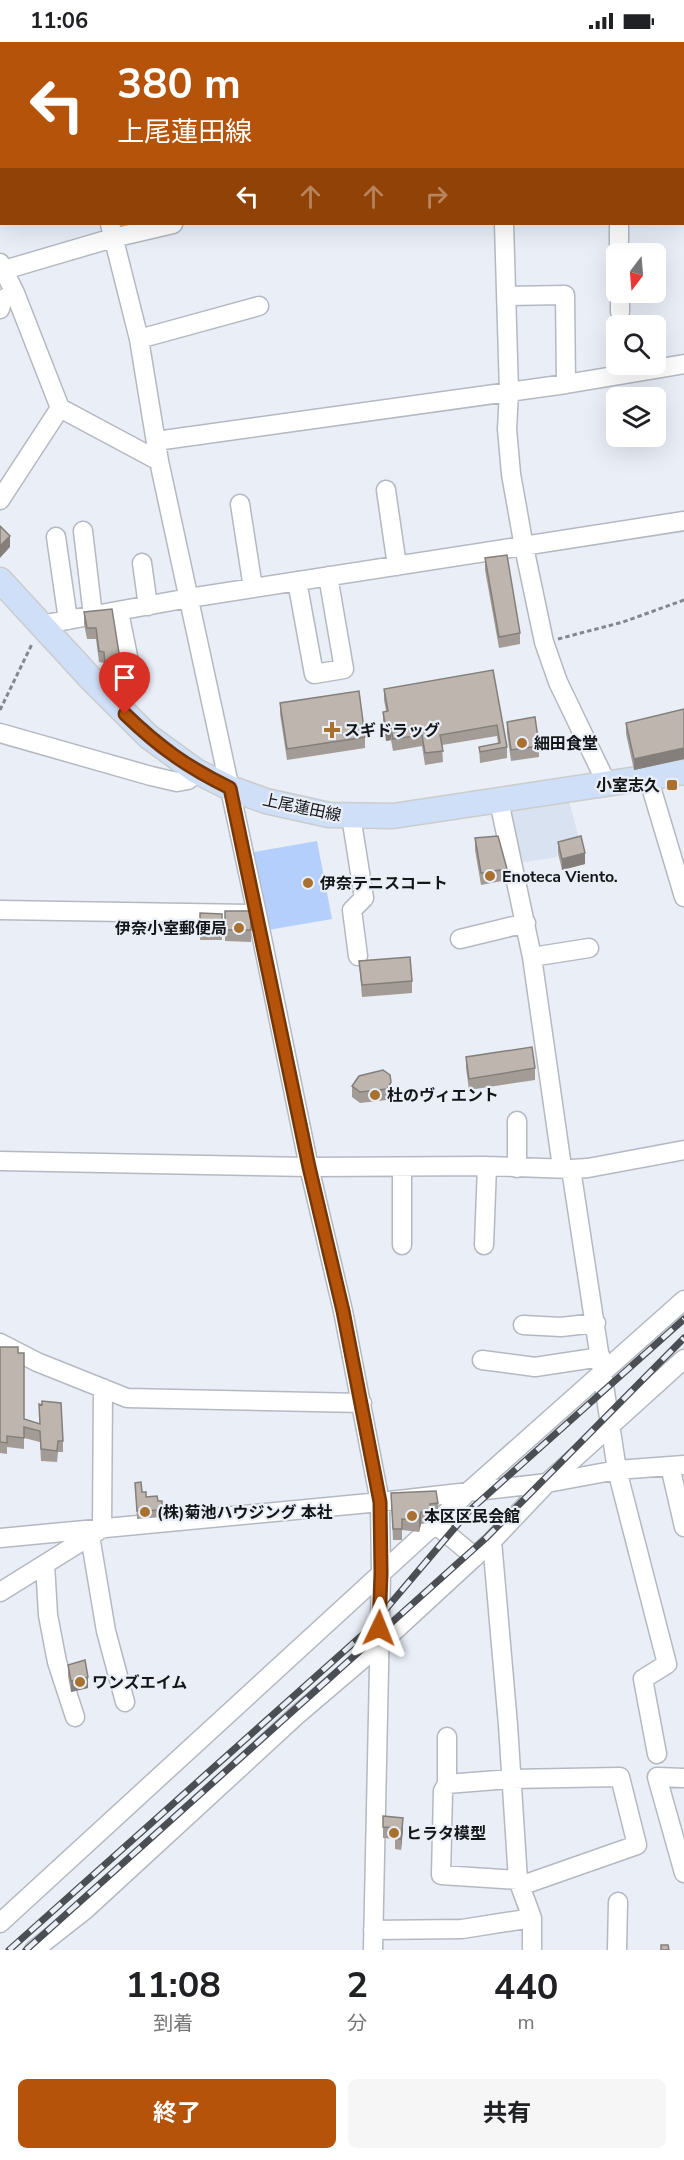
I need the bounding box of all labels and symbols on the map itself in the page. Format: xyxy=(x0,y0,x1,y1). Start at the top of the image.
north arrow xyxy=(606,243,666,303)
pin xyxy=(99,652,150,714)
place label: スギドラッグ xyxy=(344,720,440,742)
marker: スギドラッグ xyxy=(325,723,339,737)
place label: 細田食堂 xyxy=(534,733,598,755)
marker: 細田食堂 xyxy=(515,736,529,750)
place label: 小室志久 xyxy=(596,775,660,797)
marker: 小室志久 xyxy=(665,778,679,792)
street label: 上尾蓮田線 xyxy=(260,789,343,827)
place label: Enoteca Viento. xyxy=(502,866,618,888)
marker: Enoteca Viento. xyxy=(483,869,497,883)
place label: 伊奈テニスコート xyxy=(319,873,448,895)
marker: 伊奈テニスコート xyxy=(301,876,315,890)
place label: 伊奈小室郵便局 xyxy=(114,918,227,940)
marker: 伊奈小室郵便局 xyxy=(232,921,246,935)
place label: 杜のヴィエント xyxy=(387,1085,499,1107)
marker: 杜のヴィエント xyxy=(368,1088,382,1102)
place label: (株)菊池ハウジング 本社 xyxy=(157,1502,333,1524)
marker: (株)菊池ハウジング 本社 xyxy=(138,1505,152,1519)
place label: 本区区民会館 xyxy=(424,1506,520,1528)
marker: 本区区民会館 xyxy=(405,1509,419,1523)
position arrow xyxy=(347,1596,411,1660)
place label: ワンズエイム xyxy=(92,1672,187,1694)
marker: ワンズエイム xyxy=(73,1675,87,1689)
place label: ヒラタ模型 xyxy=(406,1823,486,1845)
marker: ヒラタ模型 xyxy=(387,1826,401,1840)

